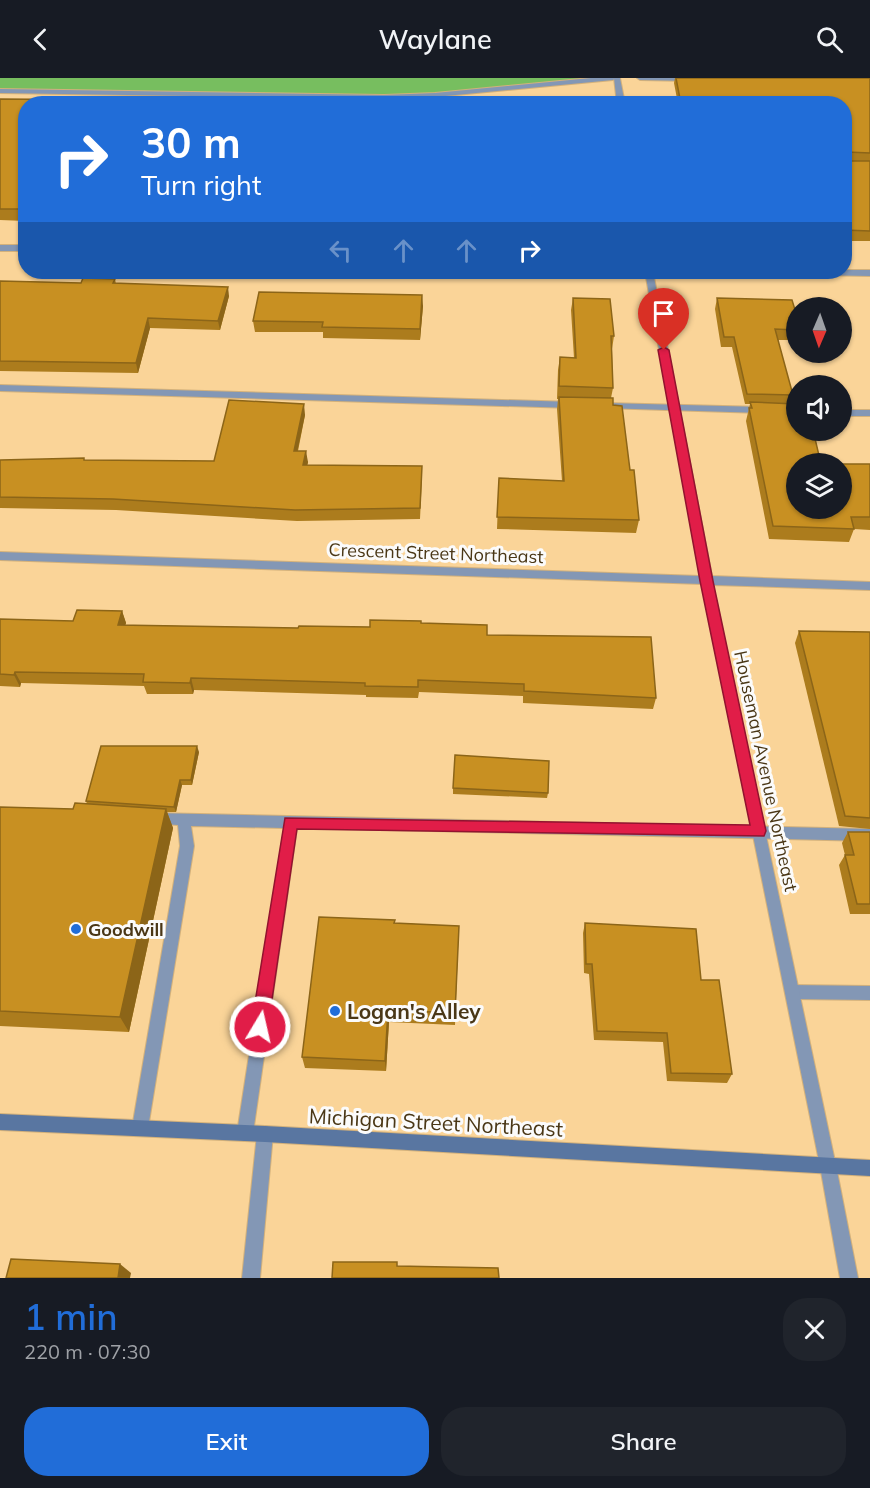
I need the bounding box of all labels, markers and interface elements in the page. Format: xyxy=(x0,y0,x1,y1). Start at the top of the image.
text: Waylane xyxy=(378,22,492,56)
icon: back xyxy=(24,23,57,56)
icon: search xyxy=(813,23,846,56)
text: 30 m xyxy=(141,116,241,169)
icon: right xyxy=(42,120,120,198)
text: Turn right xyxy=(141,168,261,202)
icon: left xyxy=(324,234,357,267)
icon: ahead xyxy=(387,234,420,267)
icon: ahead xyxy=(450,234,483,267)
icon: right xyxy=(513,234,546,267)
pin xyxy=(638,288,689,350)
icon: arrive xyxy=(647,297,680,330)
north arrow xyxy=(786,297,852,363)
map controls xyxy=(786,297,852,519)
button: sound xyxy=(786,375,852,441)
button: layers xyxy=(786,453,852,519)
street label: Crescent Street Northeast xyxy=(328,538,544,568)
street label: Houseman Avenue Northeast xyxy=(729,648,803,894)
place label: Goodwill xyxy=(88,918,164,941)
marker: Goodwill xyxy=(69,922,83,936)
position arrow xyxy=(228,995,292,1059)
place label: Logan's Alley xyxy=(347,998,481,1024)
marker: Logan's Alley xyxy=(328,1004,342,1018)
street label: Michigan Street Northeast xyxy=(308,1102,564,1142)
text: 1 min xyxy=(24,1294,118,1339)
button: close xyxy=(783,1298,846,1361)
text: 220 m · 07:30 xyxy=(24,1339,150,1364)
button: Exit xyxy=(24,1407,429,1476)
button: Share xyxy=(441,1407,846,1476)

